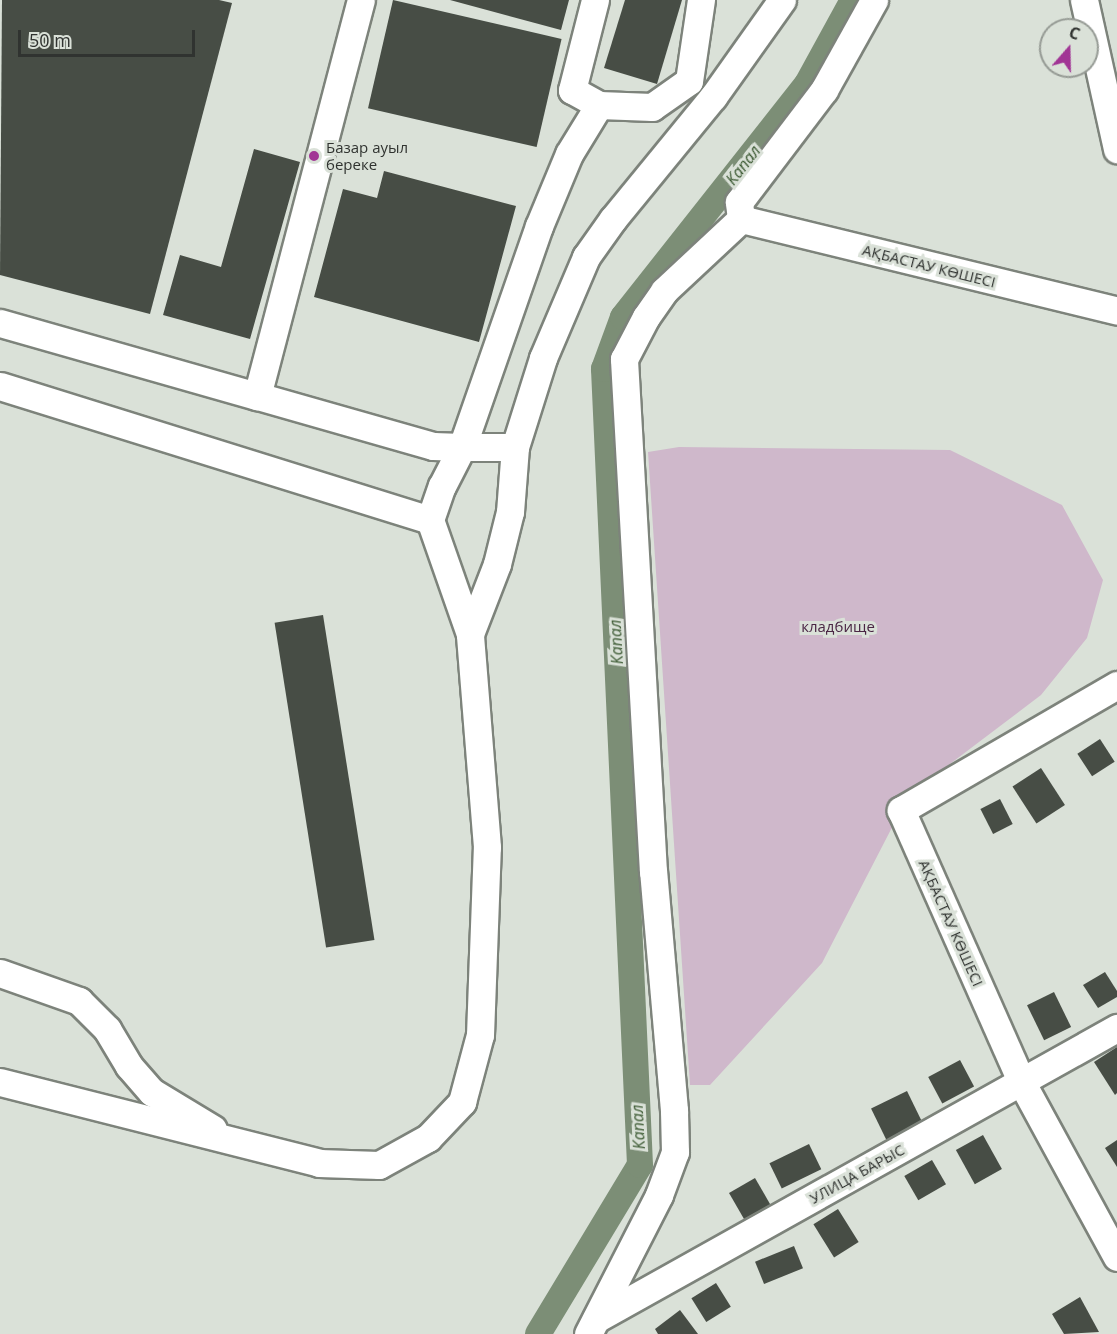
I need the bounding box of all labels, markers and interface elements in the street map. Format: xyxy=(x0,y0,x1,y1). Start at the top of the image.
scale bar xyxy=(21,18,198,56)
north arrow xyxy=(1039,18,1099,78)
text: С xyxy=(1066,21,1083,45)
text: 50 m xyxy=(29,28,71,52)
place label: Базар ауыл береке xyxy=(326,138,408,173)
water label: Капал xyxy=(722,141,764,189)
marker: Базар ауыл береке xyxy=(307,149,321,163)
street label: АҚБАСТАУ КӨШЕСІ xyxy=(860,241,998,291)
park label: кладбище xyxy=(801,618,875,636)
water label: Капал xyxy=(605,619,627,665)
street label: АҚБАСТАУ КӨШЕСІ xyxy=(915,857,987,989)
water label: Капал xyxy=(627,1104,649,1150)
street label: УЛИЦА БАРЫС xyxy=(806,1141,908,1207)

